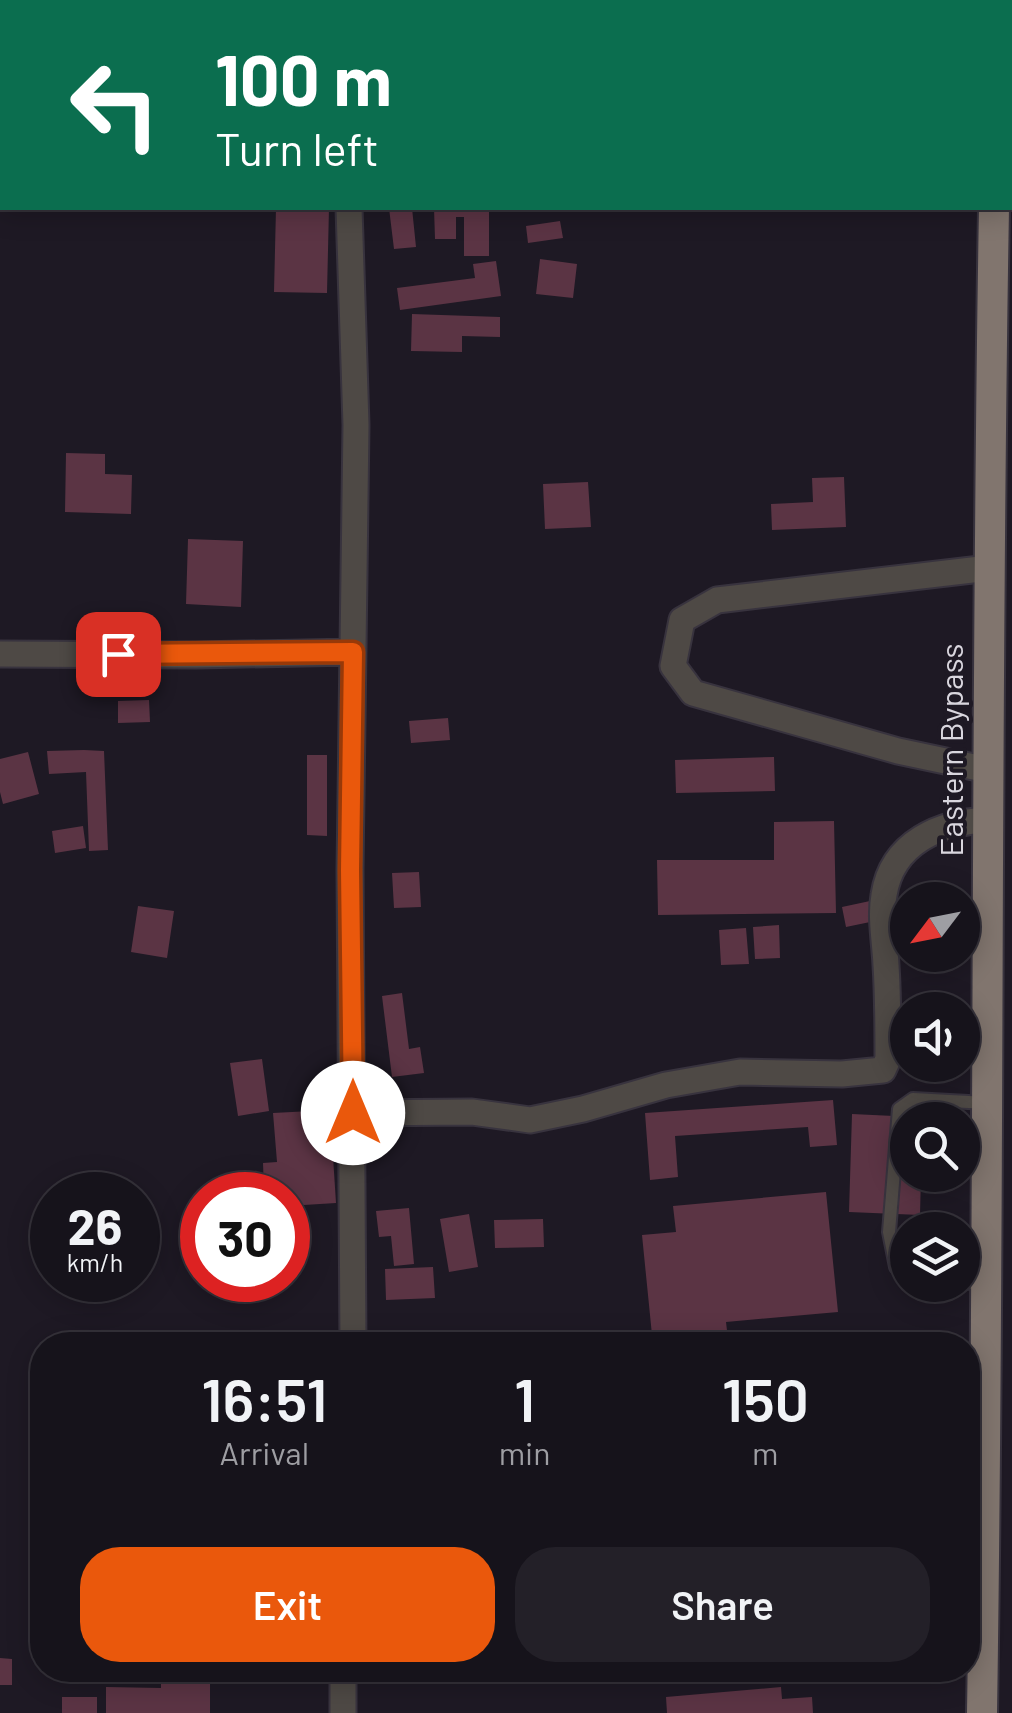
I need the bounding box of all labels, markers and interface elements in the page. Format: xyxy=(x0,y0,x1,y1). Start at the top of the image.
text: 100 m xyxy=(215,36,392,120)
icon: left xyxy=(50,40,180,170)
text: Turn left xyxy=(215,121,379,175)
pin xyxy=(76,612,161,697)
icon: arrive xyxy=(91,627,146,682)
street label: Eastern Bypass xyxy=(931,643,969,857)
north arrow xyxy=(890,882,980,972)
map controls xyxy=(890,882,980,1302)
button: sound xyxy=(890,992,980,1082)
position arrow xyxy=(301,1061,405,1165)
button: search xyxy=(890,1102,980,1192)
speed limit sign: 30 xyxy=(180,1172,310,1302)
text: 26 xyxy=(68,1195,122,1255)
button: layers xyxy=(890,1212,980,1302)
text: km/h xyxy=(67,1247,123,1277)
text: 16:51 xyxy=(201,1362,327,1434)
text: 1 xyxy=(514,1362,535,1434)
text: 150 xyxy=(722,1362,809,1434)
text: Arrival xyxy=(220,1433,309,1471)
text: min xyxy=(499,1433,551,1471)
text: m xyxy=(752,1433,778,1471)
button: Exit xyxy=(80,1547,495,1662)
button: Share xyxy=(515,1547,930,1662)

